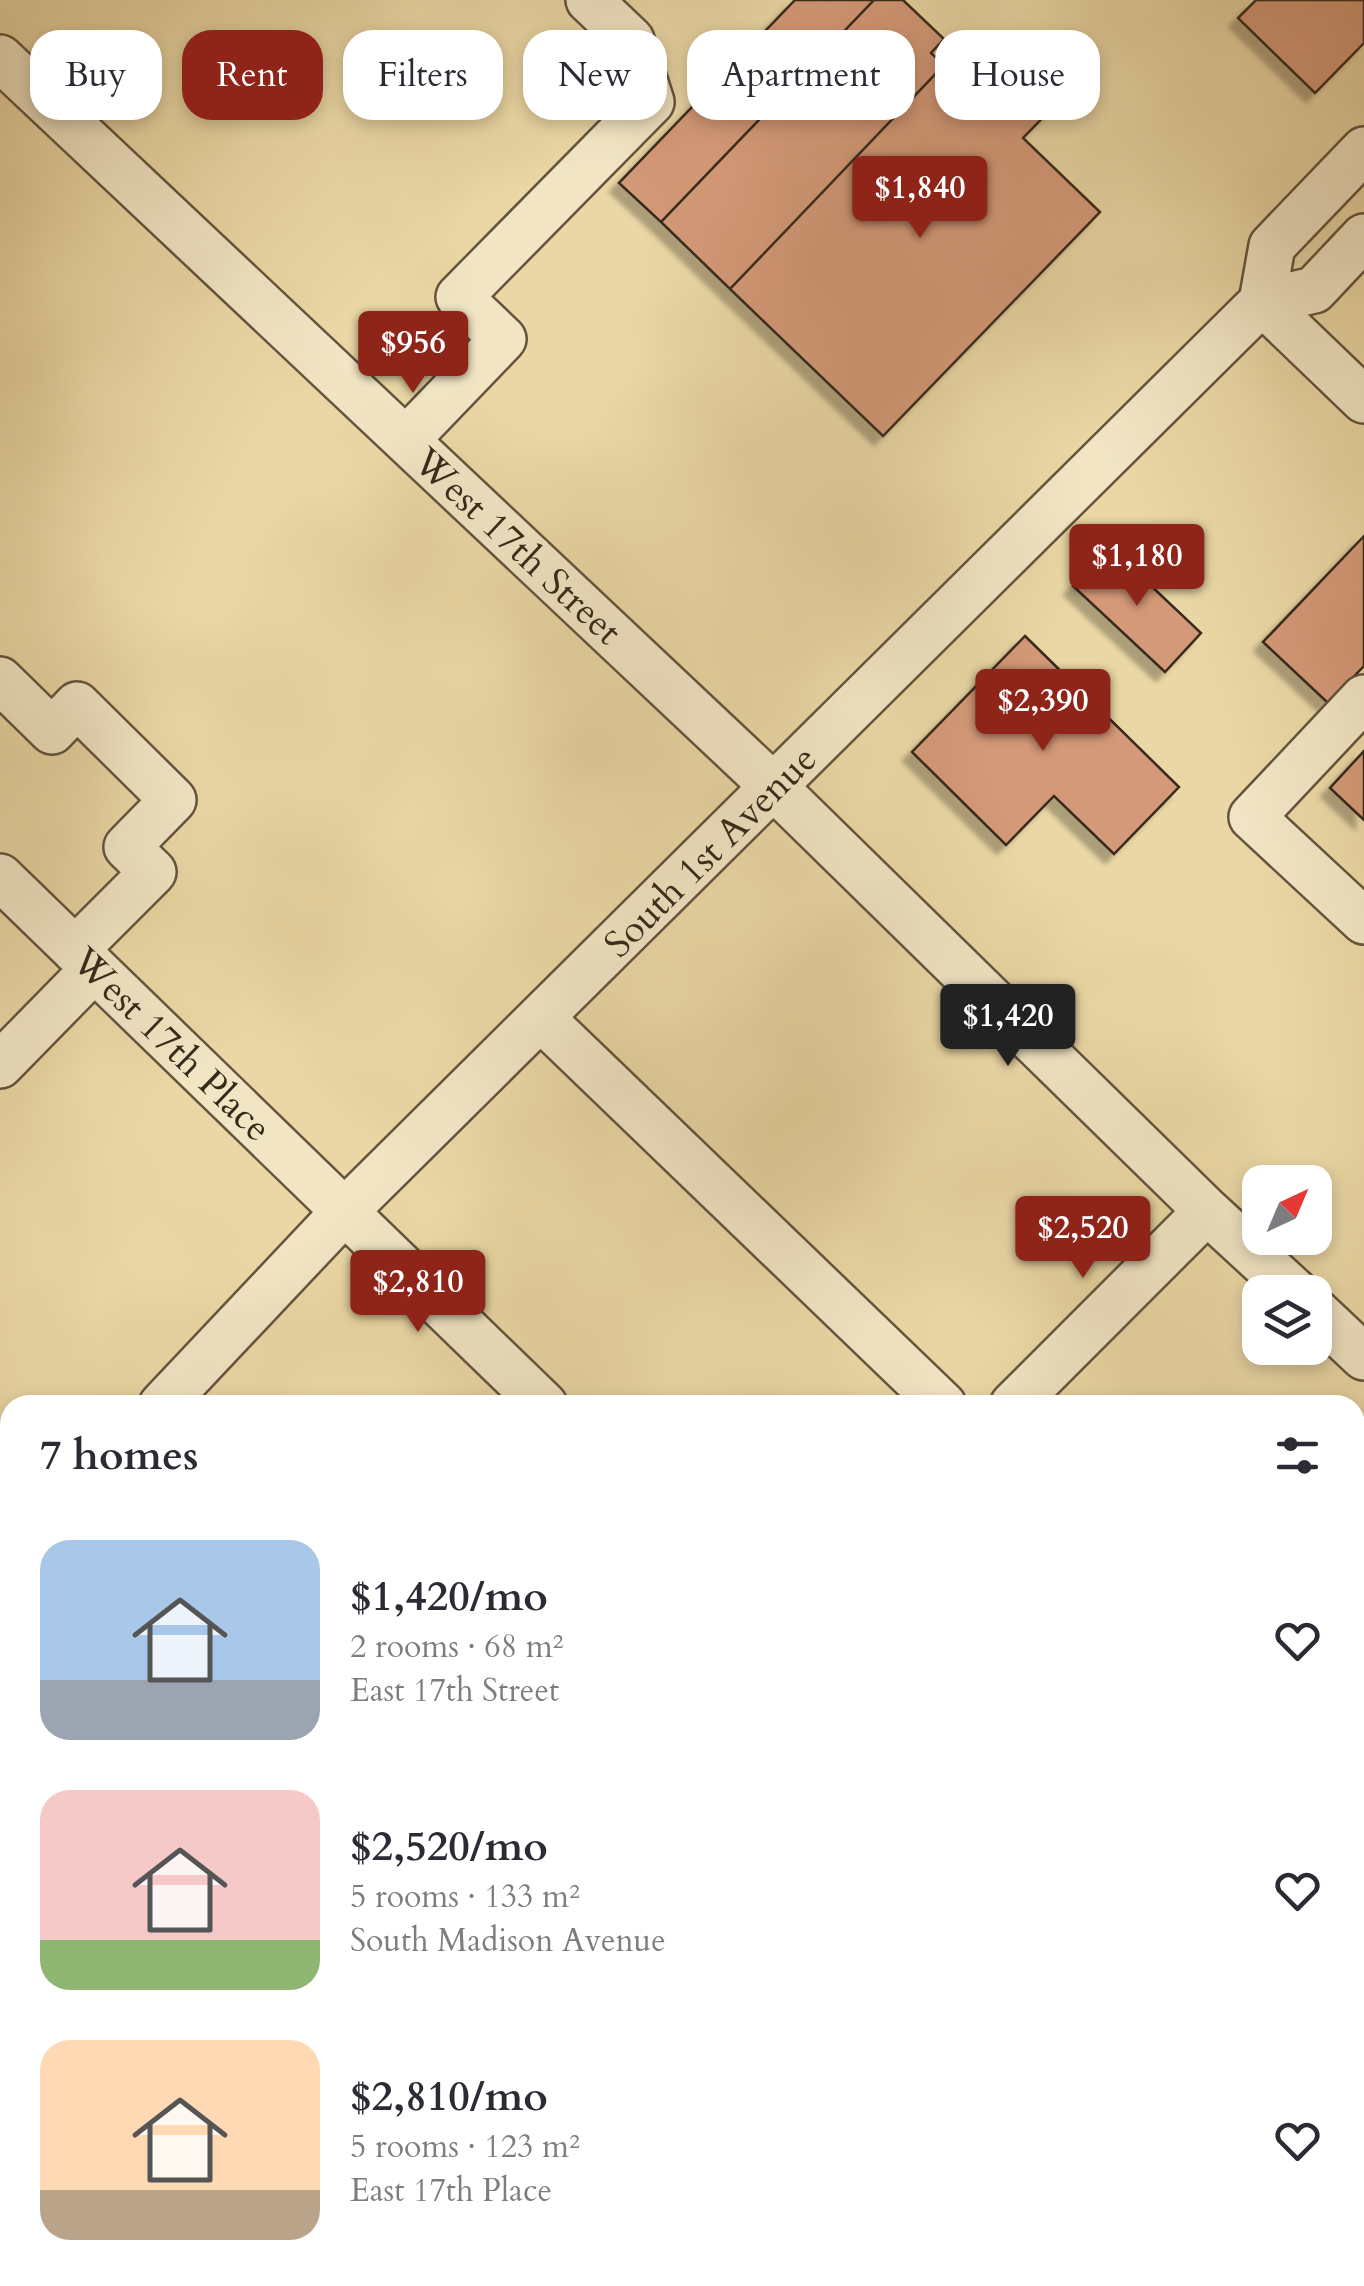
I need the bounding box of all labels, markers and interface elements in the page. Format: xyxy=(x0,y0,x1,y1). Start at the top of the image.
chip: Buy xyxy=(30,30,162,120)
chip: Rent xyxy=(182,30,323,120)
chip: Filters xyxy=(343,30,503,120)
chip: New xyxy=(523,30,667,120)
chip: Apartment xyxy=(687,30,915,120)
chip: House xyxy=(935,30,1100,120)
pin: $1,840 xyxy=(839,156,1001,241)
text: $1,840 xyxy=(874,166,966,210)
pin: $956 xyxy=(354,311,472,396)
text: $956 xyxy=(380,321,446,365)
street label: West 17th Street xyxy=(401,436,633,657)
pin: $1,180 xyxy=(1056,524,1218,609)
text: $1,180 xyxy=(1091,534,1183,578)
pin: $2,390 xyxy=(962,669,1124,754)
text: $2,390 xyxy=(997,679,1089,723)
street label: South 1st Avenue xyxy=(593,734,828,969)
street label: West 17th Place xyxy=(59,935,283,1153)
pin: $1,420 xyxy=(927,984,1089,1069)
text: $1,420 xyxy=(962,994,1054,1038)
north arrow xyxy=(1242,1165,1332,1255)
map controls xyxy=(1242,1165,1332,1365)
pin: $2,520 xyxy=(1002,1196,1164,1281)
text: $2,520 xyxy=(1037,1206,1129,1250)
pin: $2,810 xyxy=(337,1250,499,1335)
text: $2,810 xyxy=(372,1260,464,1304)
button: layers xyxy=(1242,1275,1332,1365)
text: 7 homes xyxy=(40,1427,198,1484)
icon: filters xyxy=(1270,1428,1325,1483)
text: $1,420/mo xyxy=(350,1568,548,1625)
icon: home xyxy=(120,1580,240,1700)
icon: heart xyxy=(1270,1613,1325,1668)
text: 2 rooms · 68 m² xyxy=(350,1625,563,1669)
text: East 17th Street xyxy=(350,1669,559,1713)
text: $2,520/mo xyxy=(350,1818,548,1875)
icon: home xyxy=(120,1830,240,1950)
icon: heart xyxy=(1270,1863,1325,1918)
text: 5 rooms · 133 m² xyxy=(350,1875,580,1919)
text: South Madison Avenue xyxy=(350,1919,666,1963)
text: $2,810/mo xyxy=(350,2068,548,2125)
icon: home xyxy=(120,2080,240,2200)
icon: heart xyxy=(1270,2113,1325,2168)
text: 5 rooms · 123 m² xyxy=(350,2125,580,2169)
text: East 17th Place xyxy=(350,2169,552,2213)

